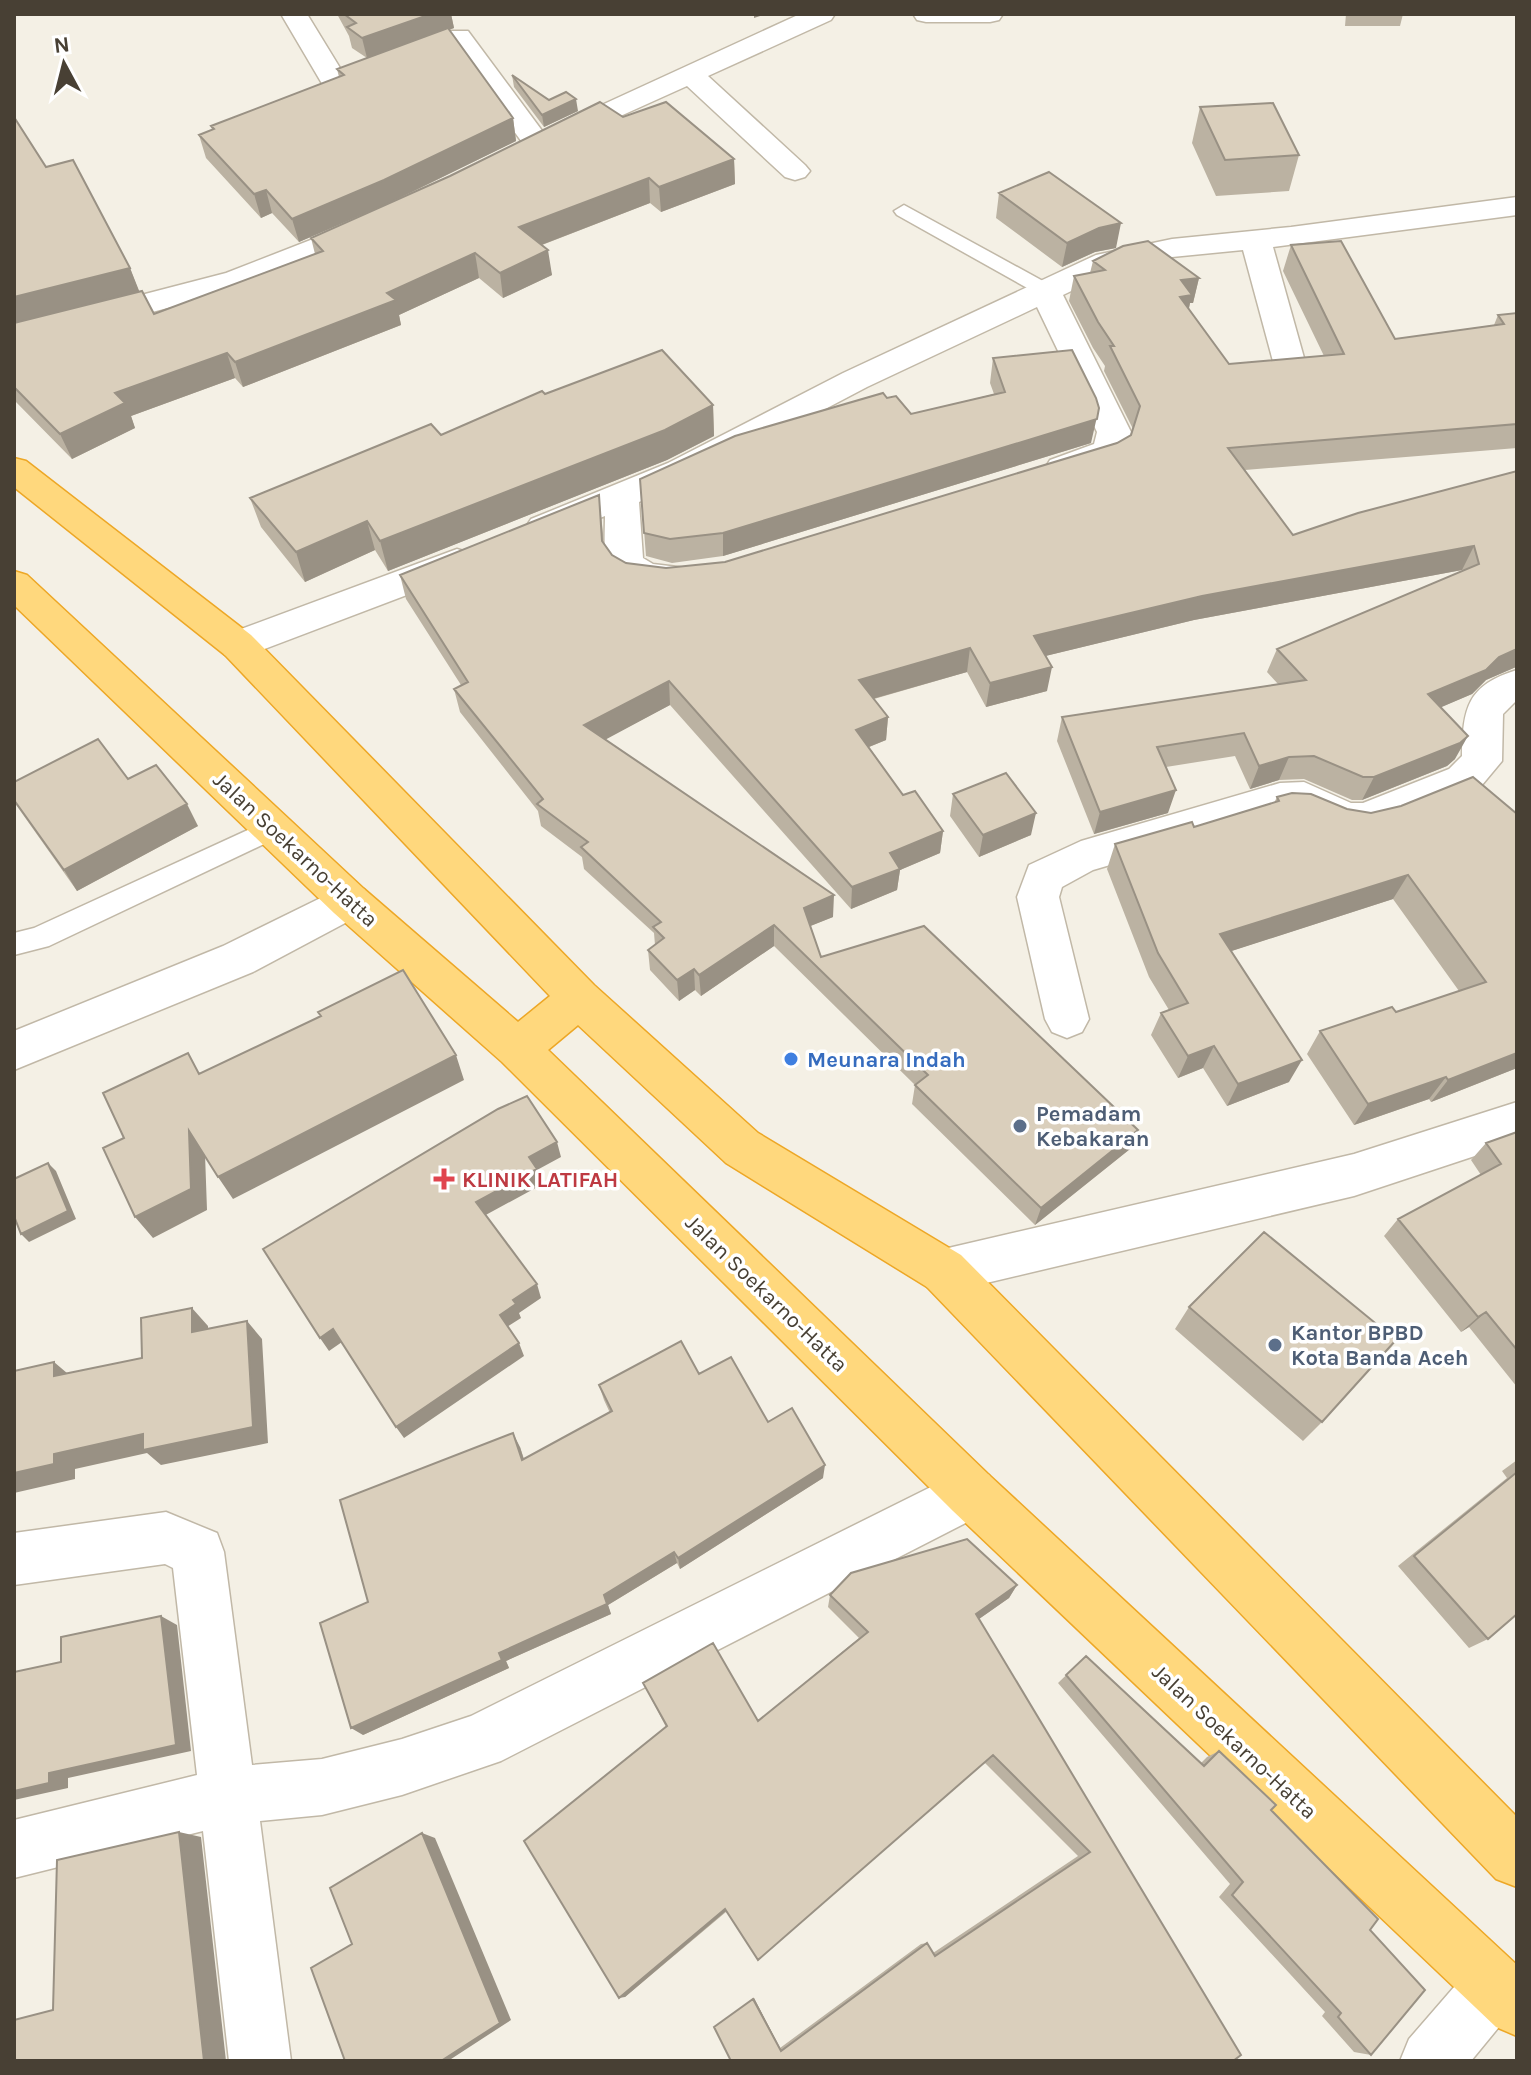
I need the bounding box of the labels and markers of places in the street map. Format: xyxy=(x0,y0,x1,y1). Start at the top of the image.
place label: Meunara Indah xyxy=(807,1047,966,1073)
marker: Meunara Indah xyxy=(782,1050,800,1068)
place label: Pemadam Kebakaran xyxy=(1036,1101,1150,1152)
marker: Pemadam Kebakaran xyxy=(1011,1117,1029,1135)
place label: KLINIK LATIFAH xyxy=(462,1167,618,1193)
marker: KLINIK LATIFAH xyxy=(433,1168,455,1190)
place label: Kantor BPBD Kota Banda Aceh xyxy=(1291,1320,1469,1371)
marker: Kantor BPBD Kota Banda Aceh xyxy=(1266,1336,1284,1354)

